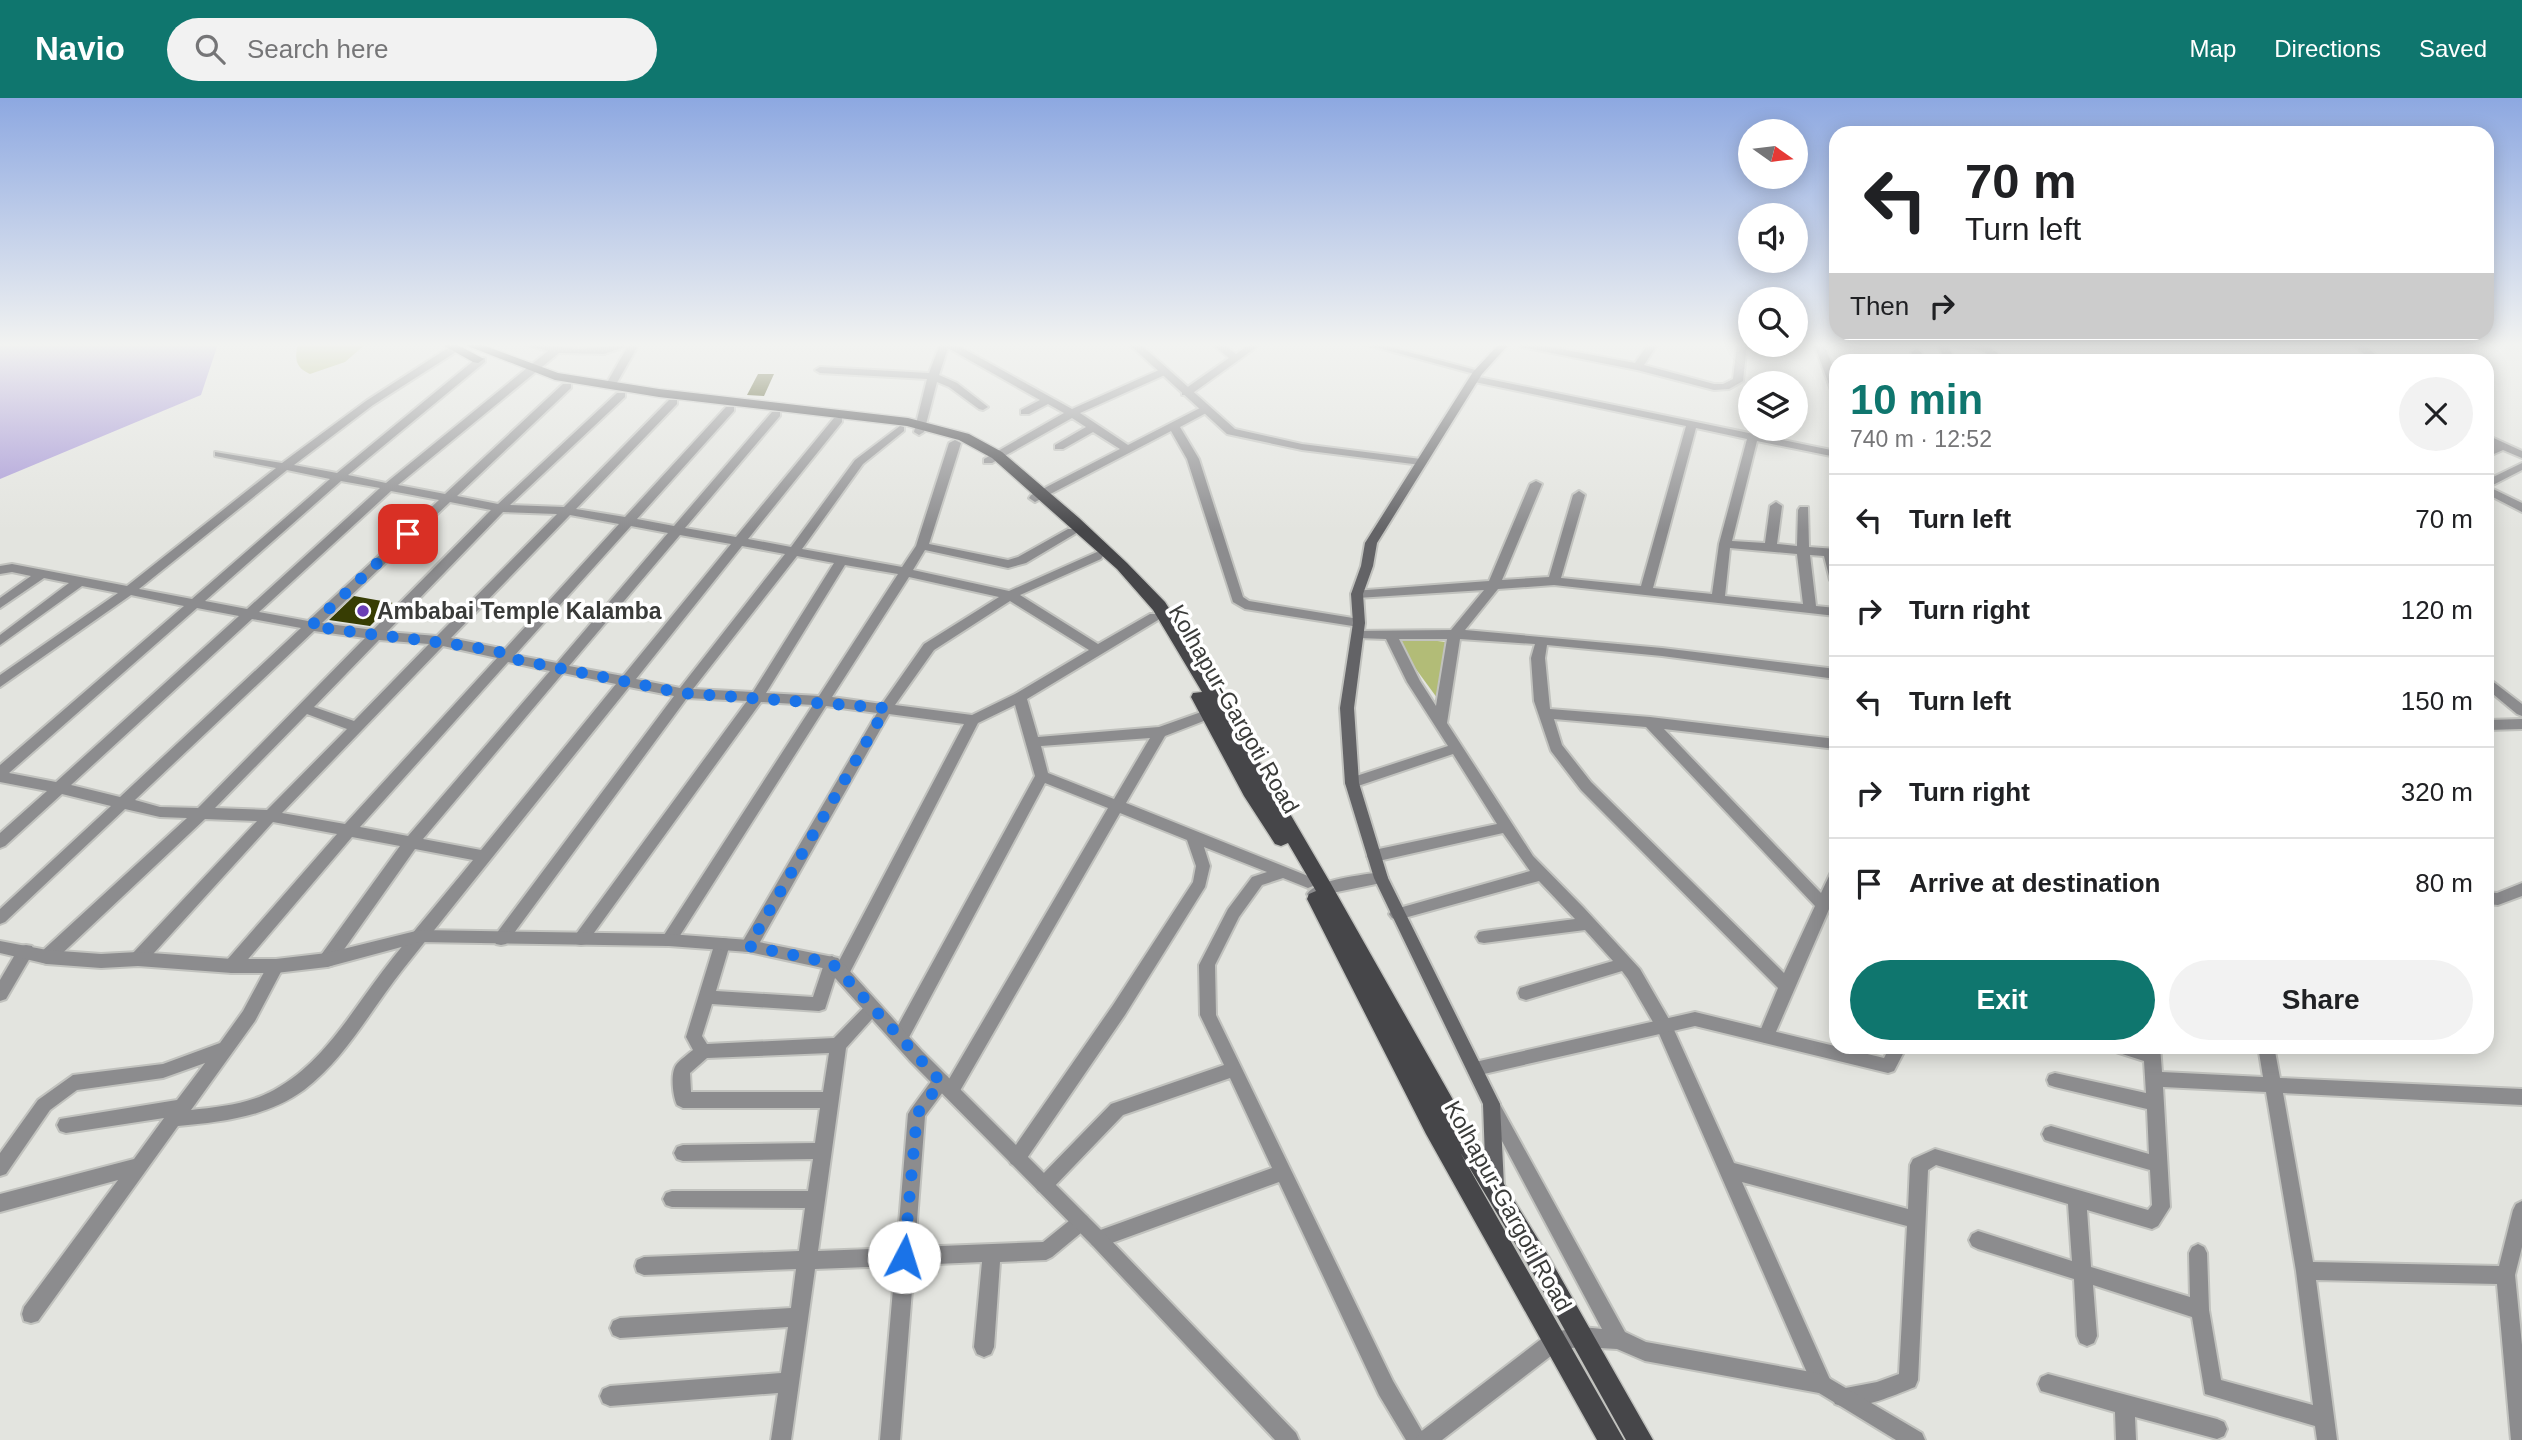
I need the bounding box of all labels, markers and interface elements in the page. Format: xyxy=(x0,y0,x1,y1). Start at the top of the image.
search box xyxy=(167,18,657,81)
text: Navio xyxy=(35,30,125,67)
icon: search xyxy=(191,30,229,68)
text: Search here xyxy=(247,34,389,64)
text: Map xyxy=(2190,35,2236,62)
text: Directions xyxy=(2274,35,2381,62)
text: Saved xyxy=(2419,35,2487,62)
north arrow xyxy=(1738,119,1808,189)
map controls xyxy=(1738,119,1808,441)
icon: left xyxy=(1850,154,1941,245)
text: 70 m xyxy=(1965,154,2077,208)
button: sound xyxy=(1738,203,1808,273)
text: Turn left xyxy=(1965,211,2081,247)
button: search xyxy=(1738,287,1808,357)
icon: right xyxy=(1923,287,1961,325)
text: Then xyxy=(1850,291,1909,321)
button: layers xyxy=(1738,371,1808,441)
text: 10 min xyxy=(1850,376,1983,423)
button: close xyxy=(2399,377,2473,451)
text: 740 m · 12:52 xyxy=(1850,426,1992,452)
icon: left xyxy=(1850,501,1888,539)
pin xyxy=(378,504,438,564)
text: Turn left xyxy=(1909,504,2011,534)
text: 70 m xyxy=(2415,504,2473,534)
icon: arrive xyxy=(389,515,427,553)
icon: right xyxy=(1850,592,1888,630)
text: Turn right xyxy=(1909,595,2030,625)
text: 120 m xyxy=(2401,595,2473,625)
place label: Ambabai Temple Kalamba xyxy=(377,598,662,624)
street label: Kolhapur-Gargoti Road xyxy=(1164,600,1304,818)
marker: Ambabai Temple Kalamba xyxy=(355,603,371,619)
icon: left xyxy=(1850,683,1888,721)
text: Turn left xyxy=(1909,686,2011,716)
text: 150 m xyxy=(2401,686,2473,716)
icon: right xyxy=(1850,774,1888,812)
text: Turn right xyxy=(1909,777,2030,807)
text: 320 m xyxy=(2401,777,2473,807)
icon: arrive xyxy=(1850,865,1888,903)
text: Arrive at destination xyxy=(1909,868,2160,898)
text: 80 m xyxy=(2415,868,2473,898)
button: Exit xyxy=(1850,960,2155,1040)
button: Share xyxy=(2169,960,2473,1040)
street label: Kolhapur-Gargoti Road xyxy=(1439,1096,1577,1316)
position arrow xyxy=(867,1220,941,1294)

